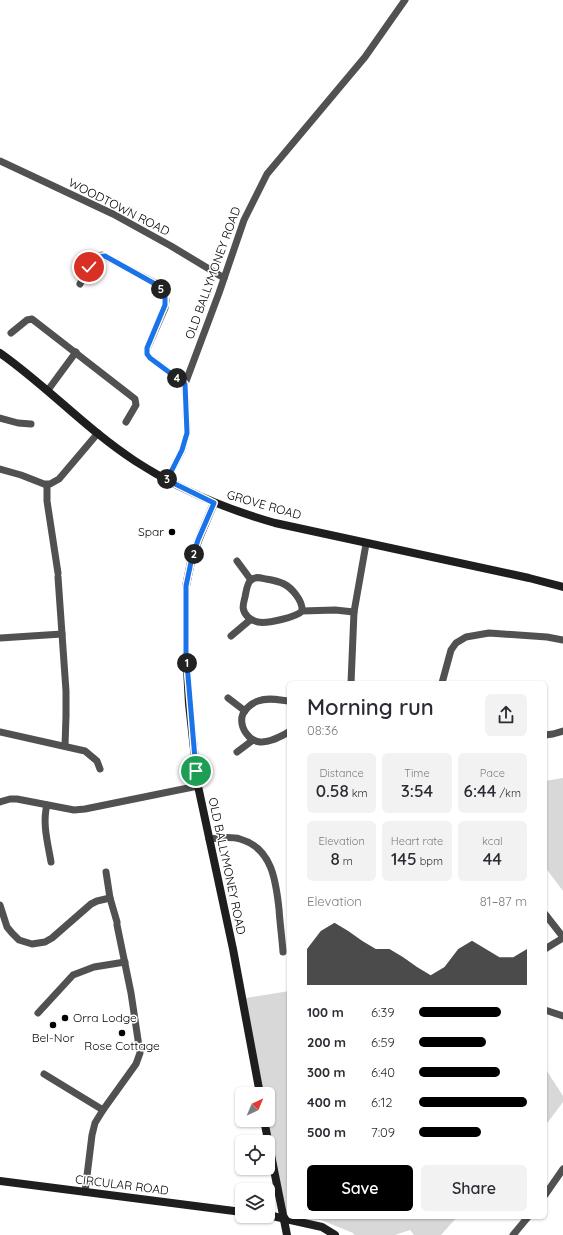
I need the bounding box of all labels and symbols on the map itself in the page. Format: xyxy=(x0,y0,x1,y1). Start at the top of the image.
street label: WOODTOWN ROAD xyxy=(66,175,173,239)
street label: OLD BALLYMONEY ROAD xyxy=(182,204,244,341)
pin xyxy=(72,250,106,284)
pin: 5 xyxy=(151,279,171,299)
pin: 4 xyxy=(167,368,187,388)
pin: 3 xyxy=(157,469,177,489)
street label: GROVE ROAD xyxy=(225,487,303,522)
place label: Spar xyxy=(138,524,164,539)
marker: Spar xyxy=(167,527,177,537)
pin: 2 xyxy=(184,544,204,564)
pin: 1 xyxy=(177,653,197,673)
pin xyxy=(179,754,213,788)
street label: OLD BALLYMONEY ROAD xyxy=(206,796,249,936)
place label: Orra Lodge xyxy=(73,1010,137,1025)
marker: Orra Lodge xyxy=(60,1013,70,1023)
marker: Bel-Nor xyxy=(48,1020,58,1030)
marker: Rose Cottage xyxy=(117,1028,127,1038)
place label: Bel-Nor xyxy=(32,1030,75,1045)
place label: Rose Cottage xyxy=(84,1038,160,1053)
north arrow xyxy=(235,1087,275,1127)
street label: CIRCULAR ROAD xyxy=(74,1171,170,1198)

